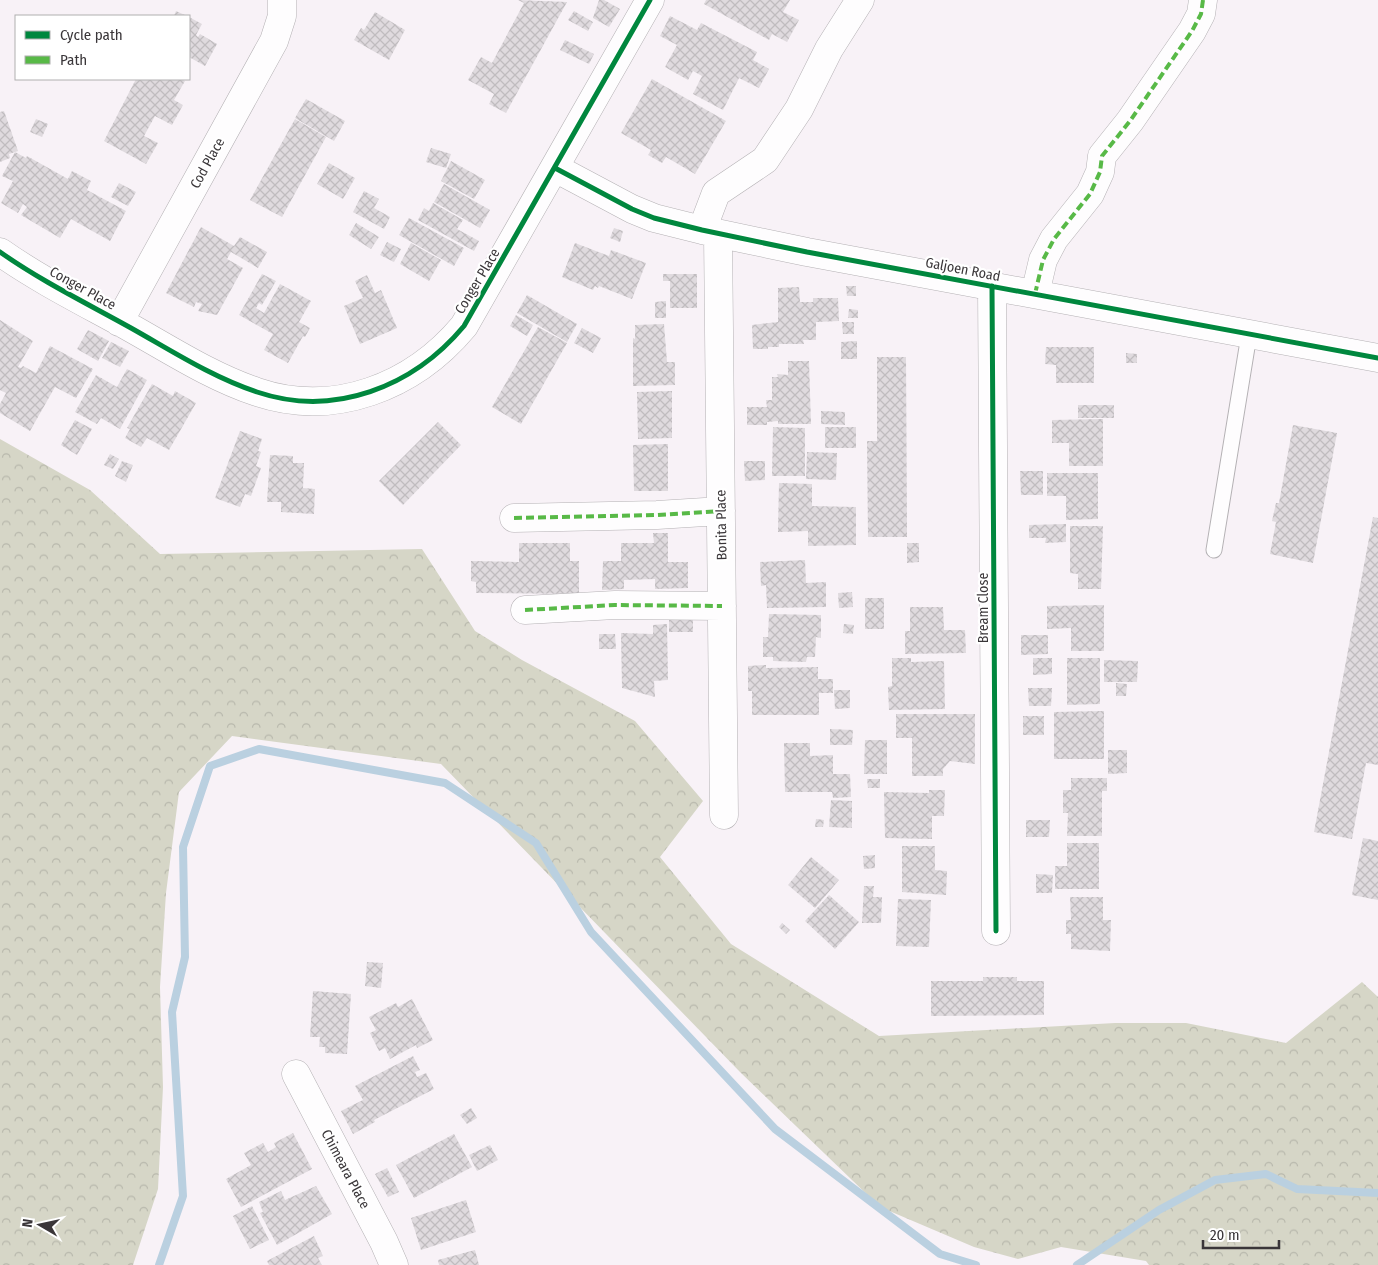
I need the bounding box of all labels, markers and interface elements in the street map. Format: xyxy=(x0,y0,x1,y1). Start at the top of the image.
legend xyxy=(15,15,190,80)
text: Cycle path xyxy=(60,26,123,44)
text: Path xyxy=(60,51,87,69)
street label: Cod Place xyxy=(187,135,228,192)
street label: Conger Place xyxy=(451,245,504,317)
street label: Galjoen Road xyxy=(924,254,1002,285)
street label: Conger Place xyxy=(47,263,119,314)
street label: Bonita Place xyxy=(712,489,731,561)
street label: Bream Close xyxy=(975,573,992,643)
street label: Chimeara Place xyxy=(318,1127,374,1212)
north arrow xyxy=(15,1200,65,1250)
text: N xyxy=(19,1218,37,1229)
scale bar xyxy=(1203,1218,1279,1250)
text: 20 m xyxy=(1210,1226,1240,1244)

